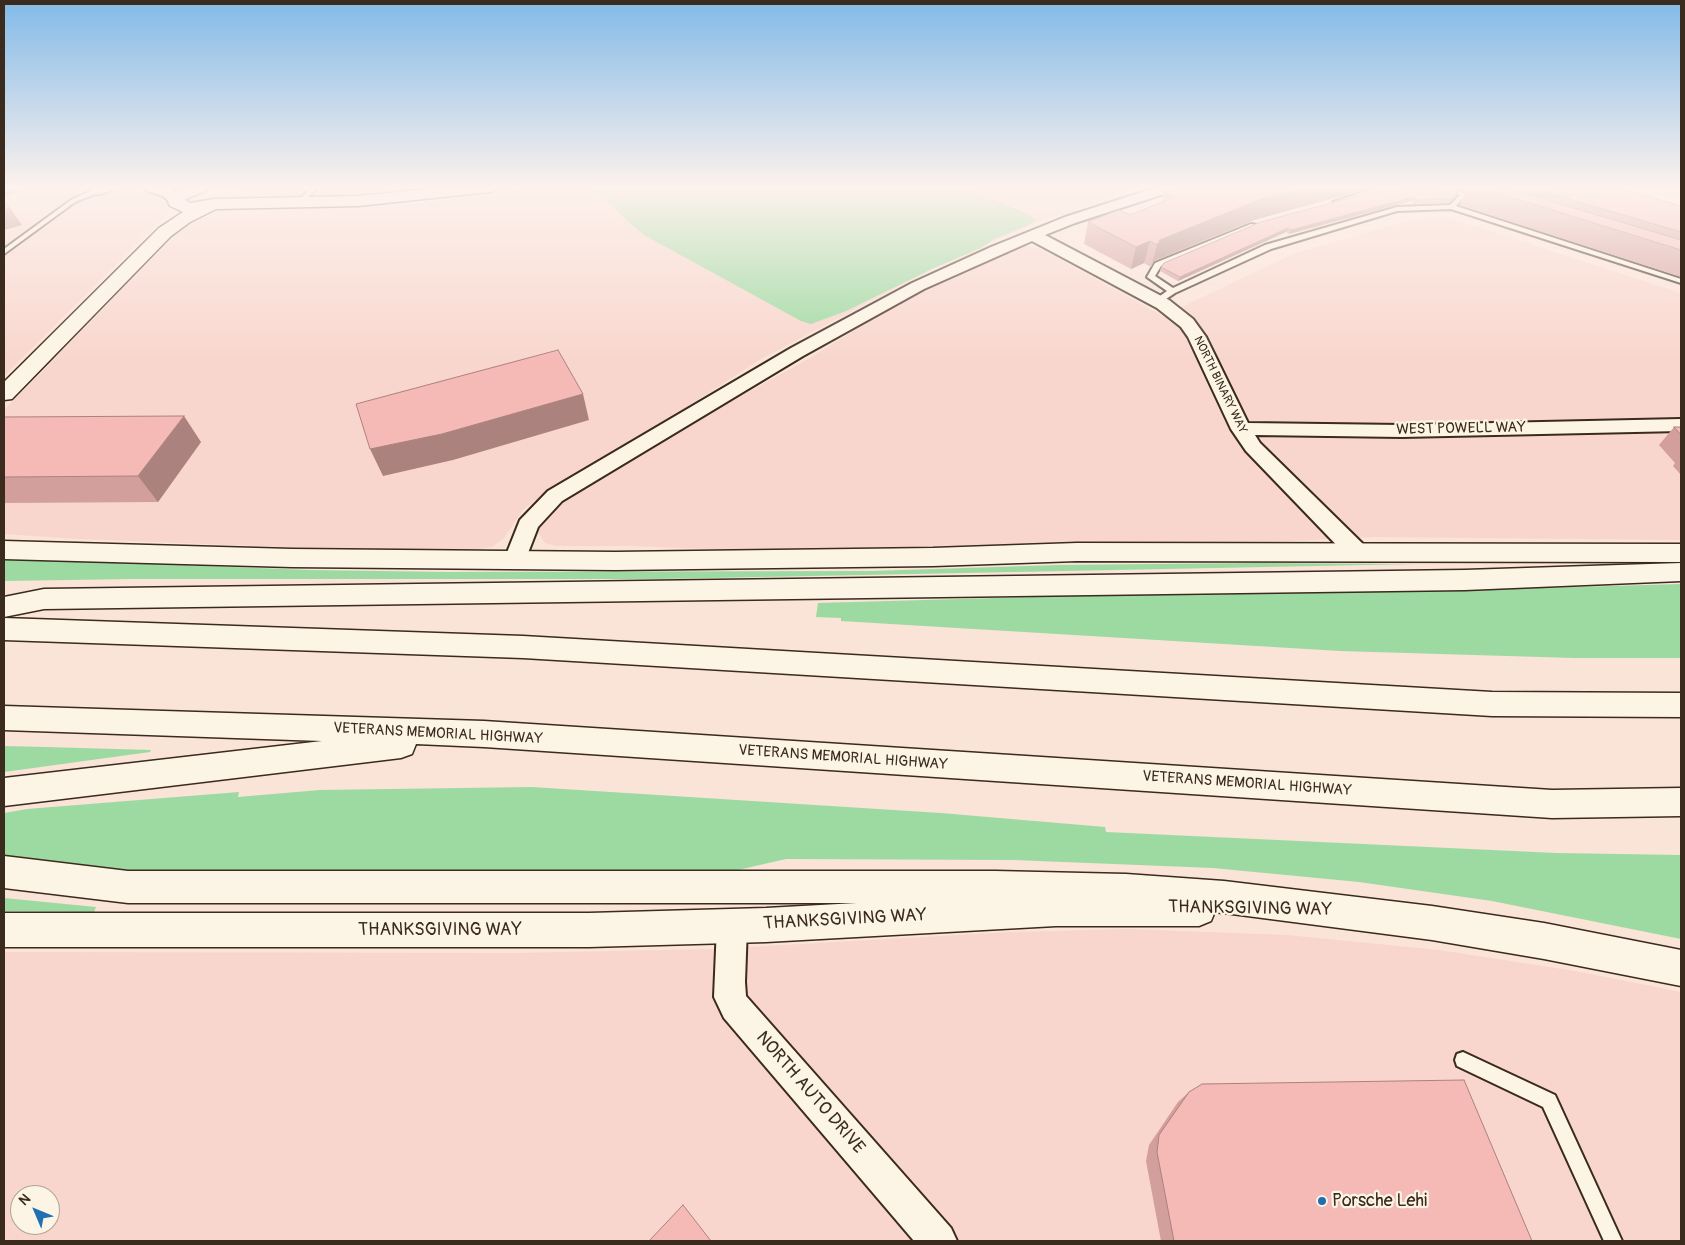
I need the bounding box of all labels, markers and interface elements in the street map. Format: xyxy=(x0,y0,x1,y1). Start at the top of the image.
street label: NORTH BINARY WAY xyxy=(1190,334,1250,436)
street label: WEST POWELL WAY xyxy=(1396,419,1526,439)
street label: VETERANS MEMORIAL HIGHWAY xyxy=(333,720,543,748)
street label: VETERANS MEMORIAL HIGHWAY xyxy=(738,742,948,774)
street label: VETERANS MEMORIAL HIGHWAY xyxy=(1142,768,1352,800)
street label: THANKSGIVING WAY xyxy=(1168,897,1332,921)
street label: THANKSGIVING WAY xyxy=(763,905,927,935)
street label: THANKSGIVING WAY xyxy=(358,919,522,941)
street label: NORTH AUTO DRIVE xyxy=(751,1027,869,1159)
north arrow xyxy=(10,1185,60,1235)
text: N xyxy=(15,1190,34,1209)
place label: Porsche Lehi xyxy=(1332,1190,1427,1212)
marker: Porsche Lehi xyxy=(1316,1195,1328,1207)

